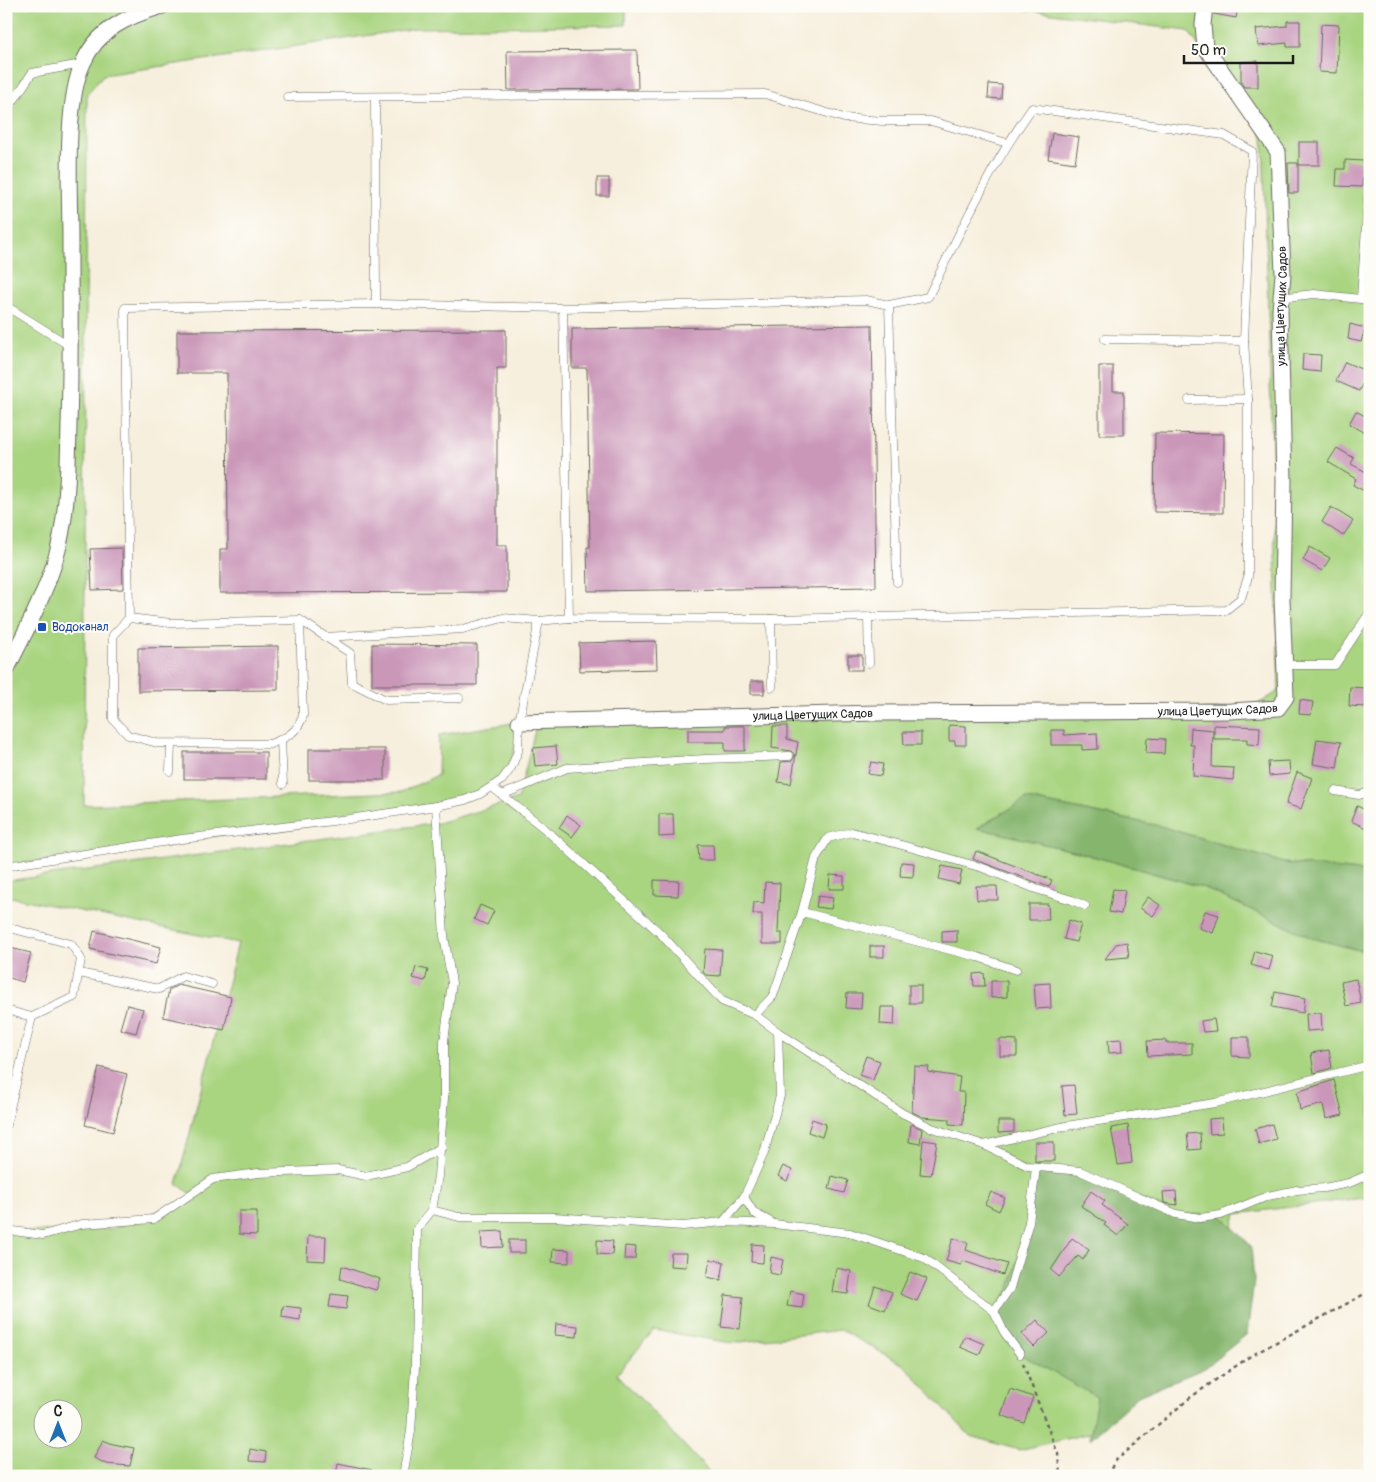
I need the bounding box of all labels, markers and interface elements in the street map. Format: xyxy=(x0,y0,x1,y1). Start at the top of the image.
scale bar xyxy=(1184,32,1292,64)
text: 50 m xyxy=(1191,41,1226,60)
street label: улица Цветущих Садов xyxy=(1273,246,1291,367)
place label: Водоканал xyxy=(52,620,109,635)
marker: Водоканал xyxy=(36,621,48,633)
street label: улица Цветущих Садов xyxy=(1157,701,1279,719)
street label: улица Цветущих Садов xyxy=(752,706,873,724)
north arrow xyxy=(32,1400,82,1450)
text: С xyxy=(54,1403,63,1420)

